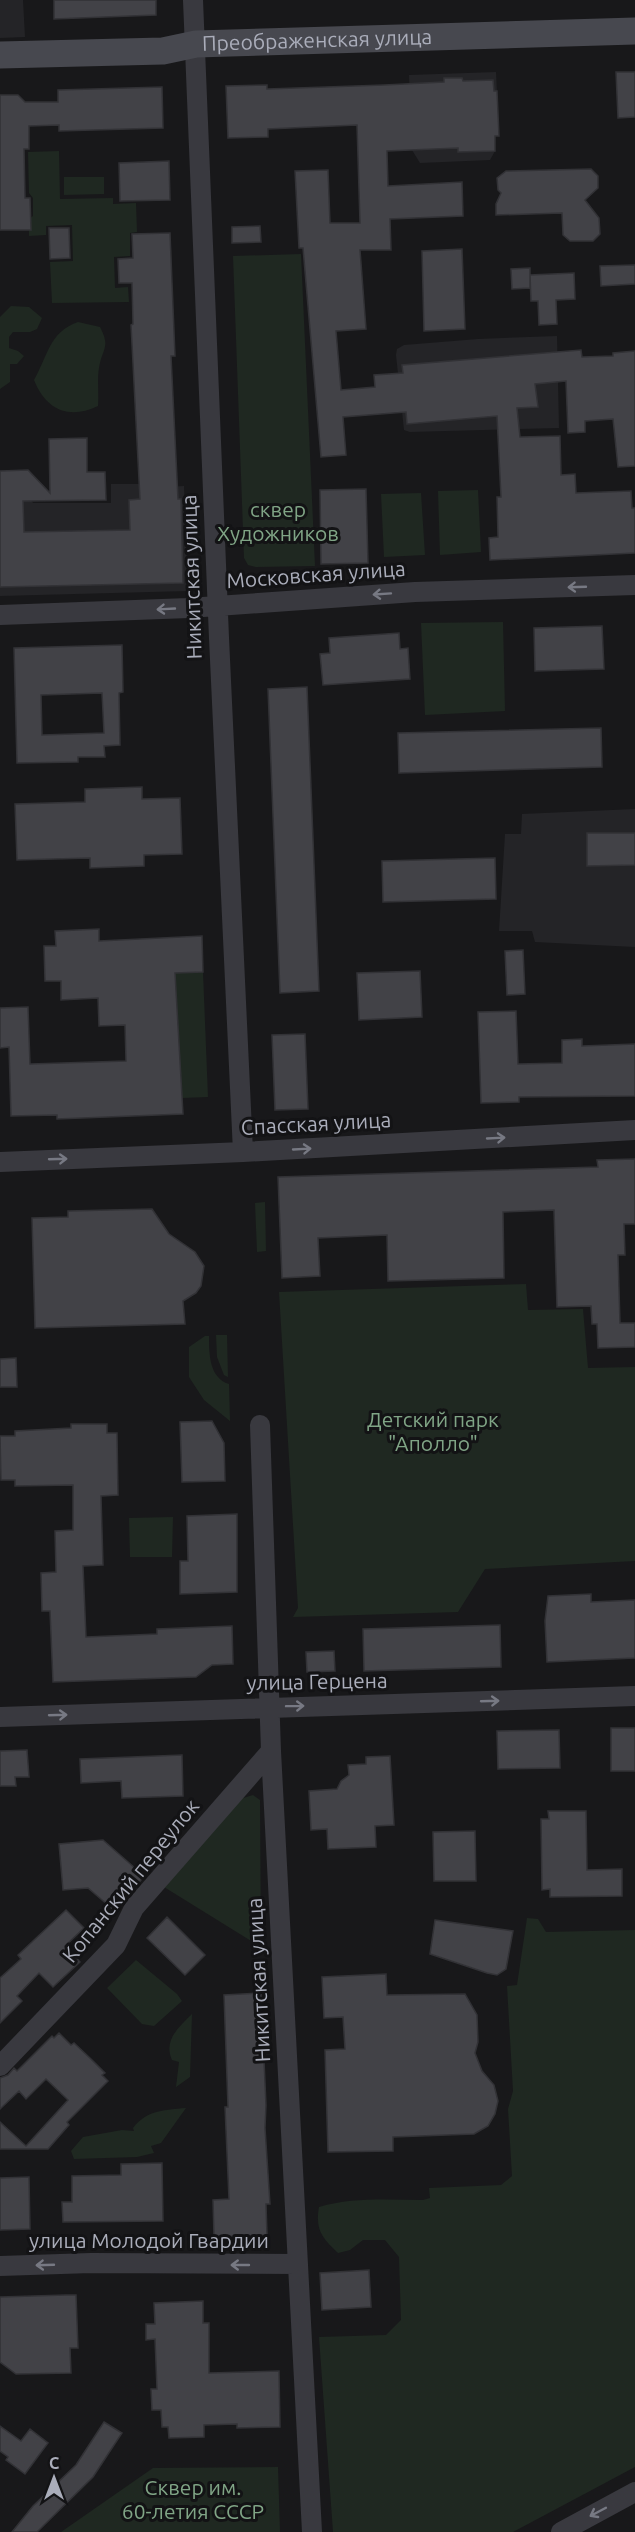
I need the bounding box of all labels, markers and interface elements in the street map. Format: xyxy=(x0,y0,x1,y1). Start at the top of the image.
street label: Преображенская улица xyxy=(202,24,433,55)
street label: Никитская улица xyxy=(176,494,206,660)
park label: сквер Художников xyxy=(217,497,339,545)
street label: Московская улица xyxy=(226,556,406,592)
one-way arrow xyxy=(567,582,587,593)
one-way arrow xyxy=(372,589,392,600)
one-way arrow xyxy=(157,604,177,615)
street label: Спасская улица xyxy=(240,1107,392,1139)
one-way arrow xyxy=(486,1132,506,1143)
one-way arrow xyxy=(291,1143,311,1154)
one-way arrow xyxy=(48,1154,68,1165)
park label: Детский парк "Аполло" xyxy=(367,1407,499,1455)
street label: улица Герцена xyxy=(246,1668,388,1694)
one-way arrow xyxy=(480,1696,500,1707)
one-way arrow xyxy=(285,1701,305,1712)
one-way arrow xyxy=(48,1709,68,1720)
street label: Копанский переулок xyxy=(57,1794,203,1967)
street label: Никитская улица xyxy=(242,1897,274,2063)
street label: улица Молодой Гвардии xyxy=(29,2228,269,2252)
one-way arrow xyxy=(35,2259,55,2271)
one-way arrow xyxy=(230,2259,250,2271)
north arrow xyxy=(24,2448,84,2508)
text: С xyxy=(49,2454,59,2472)
park label: Сквер им. 60-летия СССР xyxy=(122,2475,264,2523)
one-way arrow xyxy=(590,2506,607,2518)

